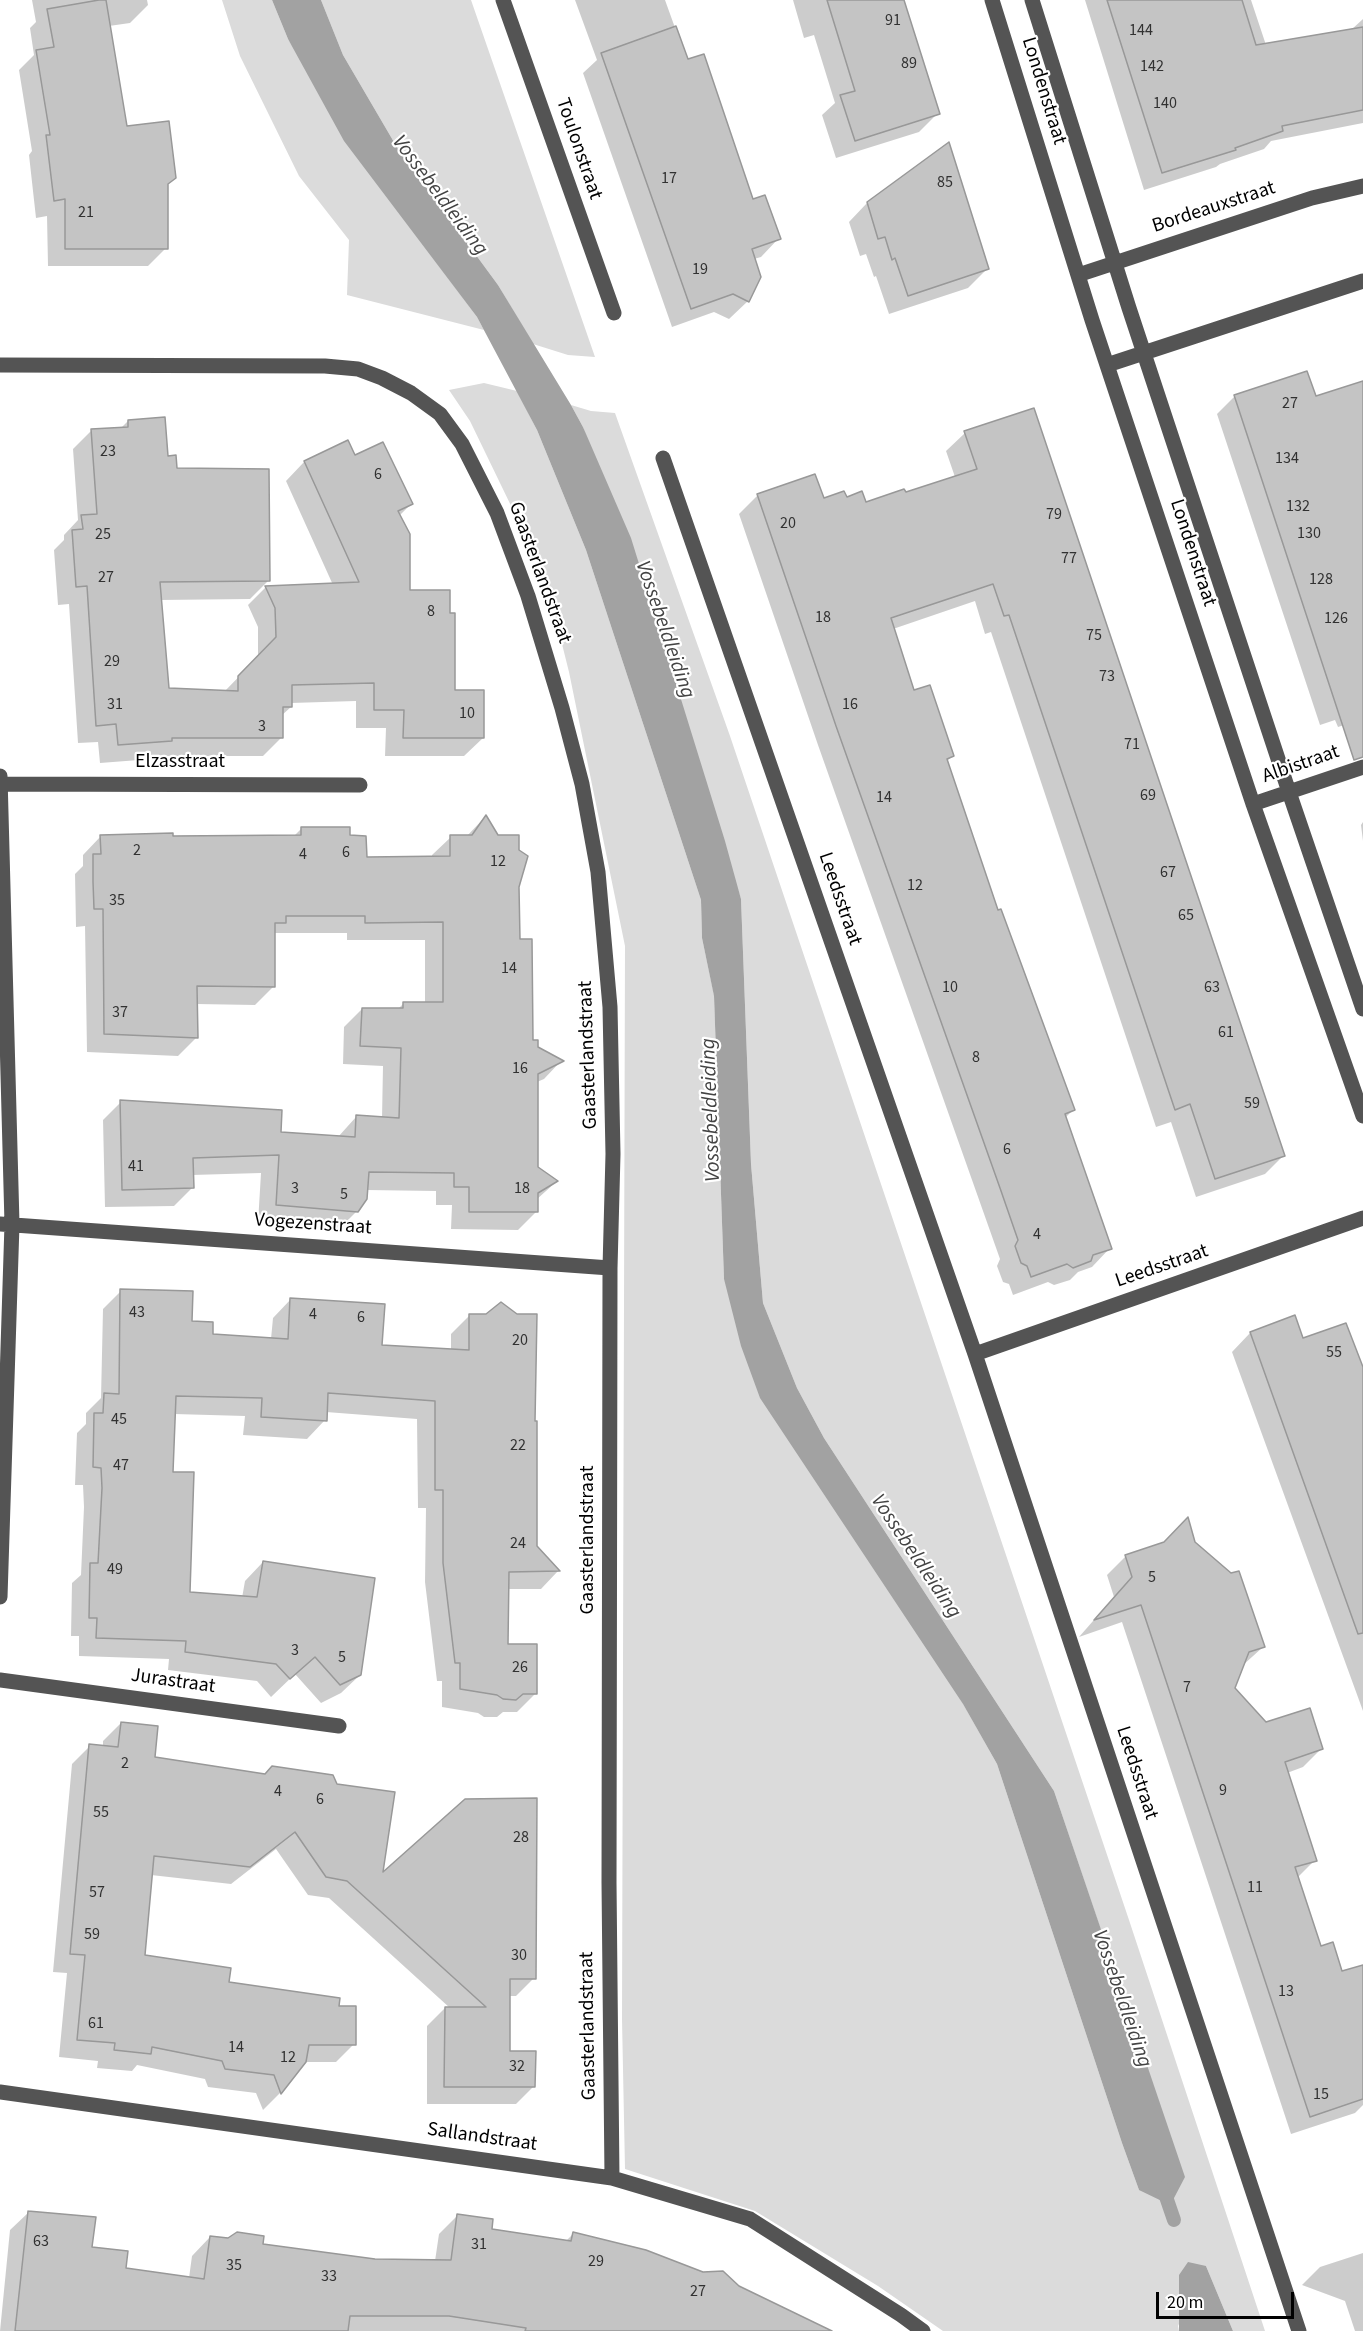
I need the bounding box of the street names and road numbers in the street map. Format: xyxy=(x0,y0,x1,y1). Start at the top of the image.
street label: Londenstraat xyxy=(1015,34,1071,148)
street label: Toulonstraat xyxy=(549,95,607,203)
street label: Bordeauxstraat xyxy=(1150,177,1278,239)
street label: Londenstraat xyxy=(1163,496,1221,610)
street label: Gaasterlandstraat xyxy=(502,499,576,647)
street label: Albistraat xyxy=(1259,741,1343,789)
street label: Elzasstraat xyxy=(135,751,225,775)
street label: Leedsstraat xyxy=(812,849,866,949)
street label: Gaasterlandstraat xyxy=(574,980,604,1130)
street label: Vogezenstraat xyxy=(254,1209,372,1241)
street label: Leedsstraat xyxy=(1112,1240,1212,1294)
street label: Gaasterlandstraat xyxy=(577,1466,601,1614)
street label: Jurastraat xyxy=(129,1664,217,1700)
street label: Leedsstraat xyxy=(1110,1723,1162,1823)
street label: Gaasterlandstraat xyxy=(576,1951,602,2101)
street label: Sallandstraat xyxy=(425,2118,539,2158)

